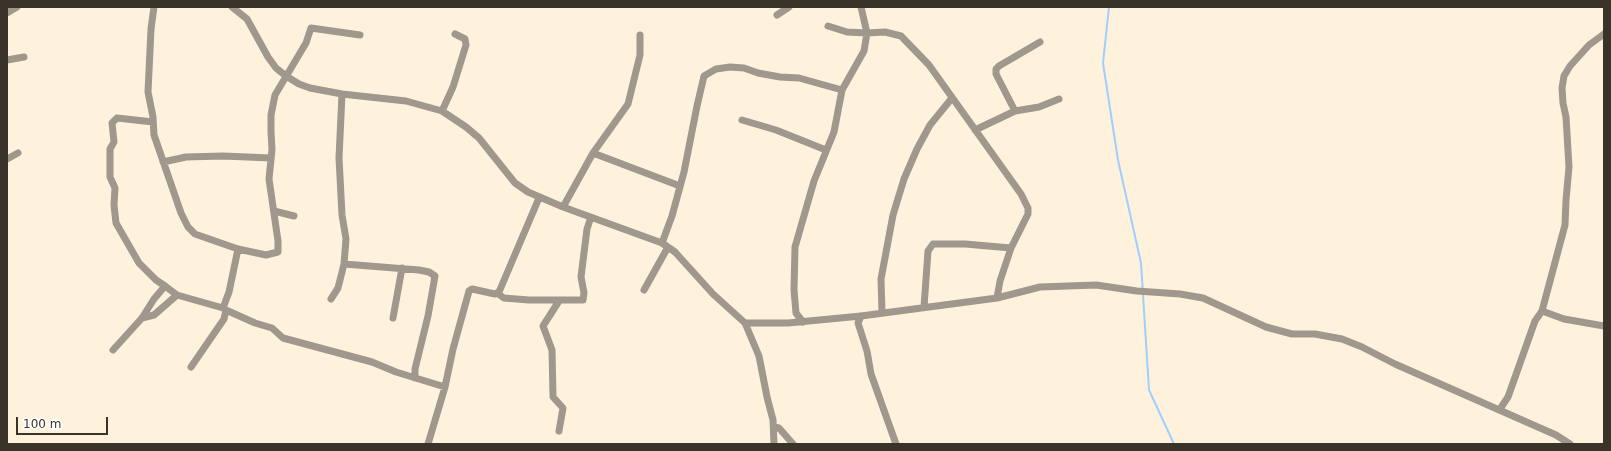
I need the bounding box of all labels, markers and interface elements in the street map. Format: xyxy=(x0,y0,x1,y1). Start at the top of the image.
scale bar xyxy=(18,409,110,435)
text: 100 m xyxy=(23,417,61,431)

